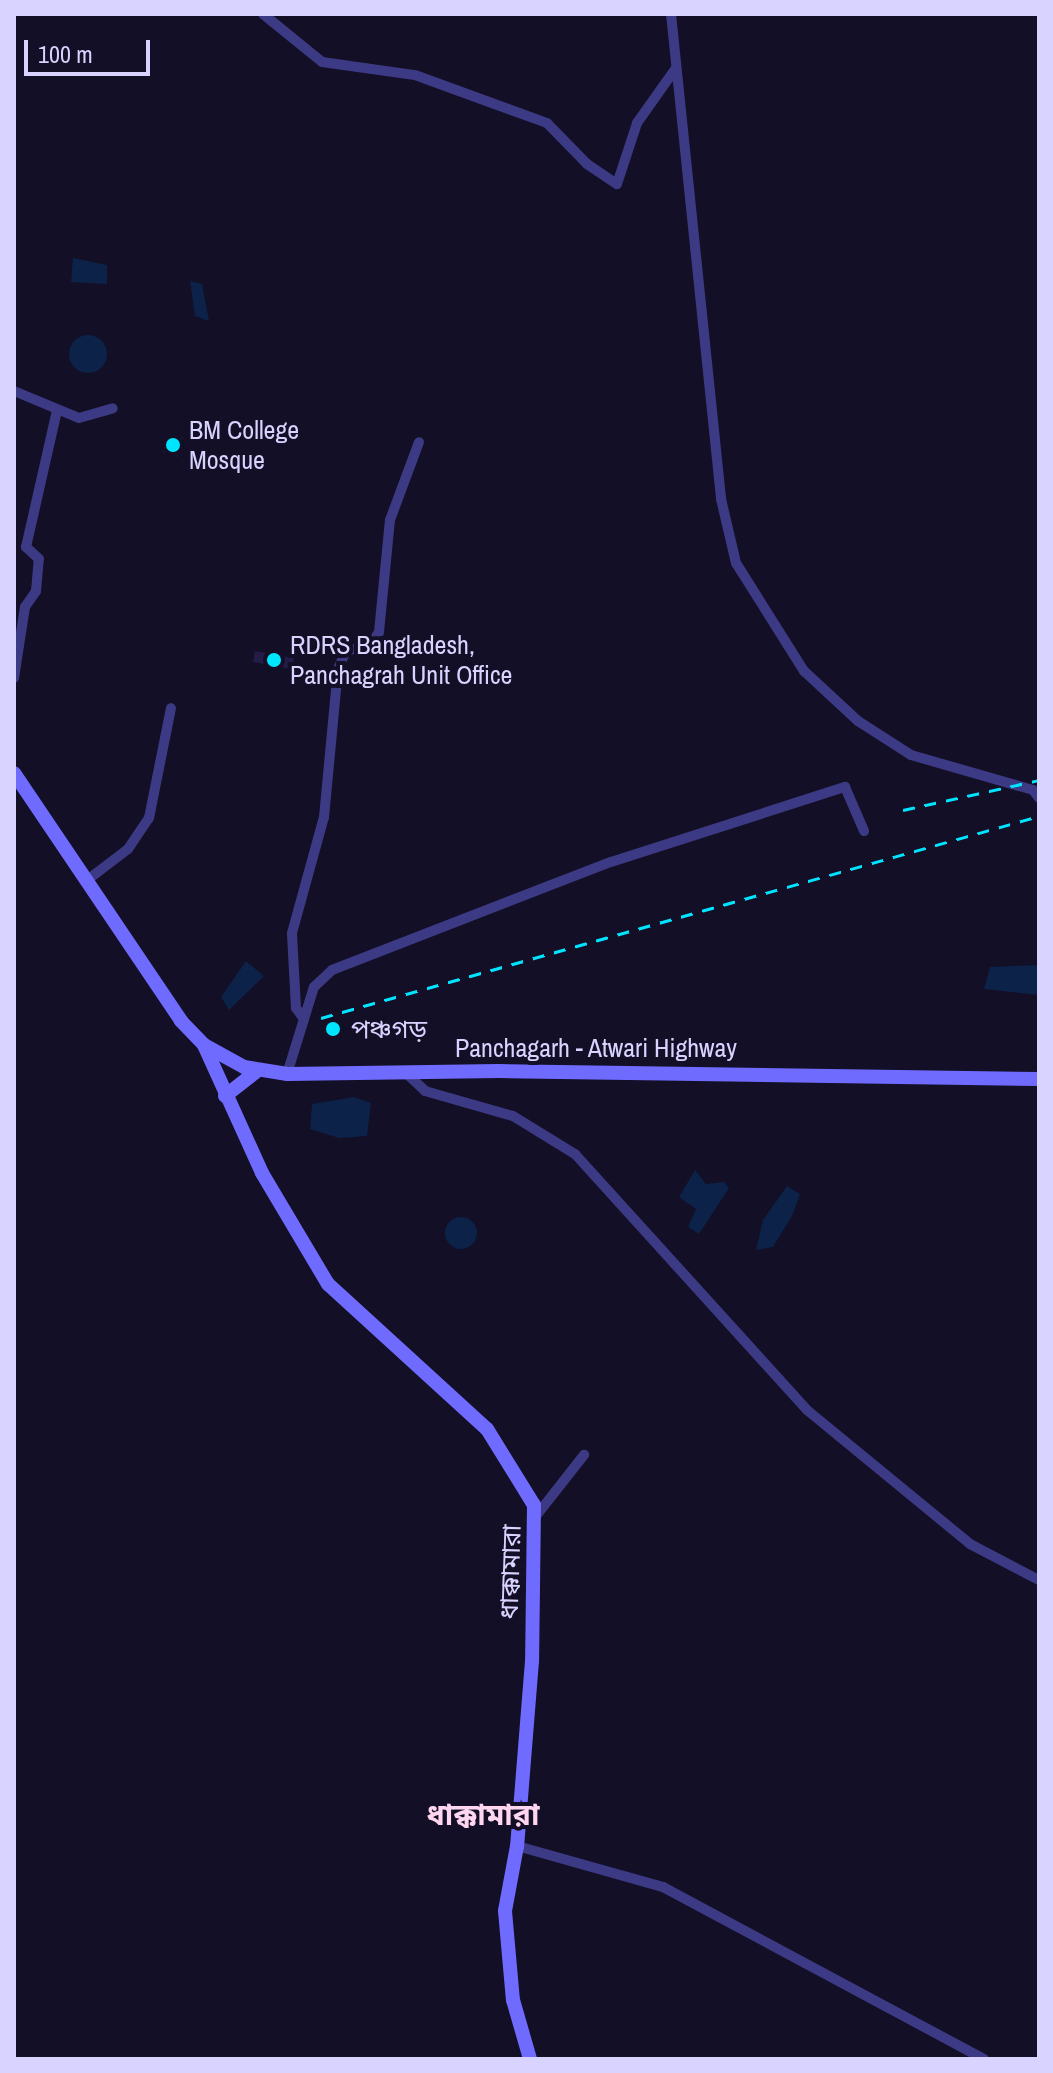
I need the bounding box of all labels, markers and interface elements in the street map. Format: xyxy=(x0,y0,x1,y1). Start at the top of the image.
scale bar xyxy=(28,24,154,74)
text: 100 m xyxy=(38,38,93,70)
place label: BM College Mosque xyxy=(189,414,299,476)
marker: BM College Mosque xyxy=(164,436,182,454)
place label: RDRS Bangladesh, Panchagrah Unit Office xyxy=(290,629,512,690)
marker: RDRS Bangladesh, Panchagrah Unit Office xyxy=(265,651,283,669)
place label: পঞ্চগড় xyxy=(351,1013,427,1045)
marker: পঞ্চগড় xyxy=(322,1018,344,1040)
street label: Panchagarh - Atwari Highway xyxy=(454,1032,738,1064)
street label: ধাক্কামারা xyxy=(493,1524,527,1620)
district label: ধাক্কামারা xyxy=(427,1796,539,1832)

